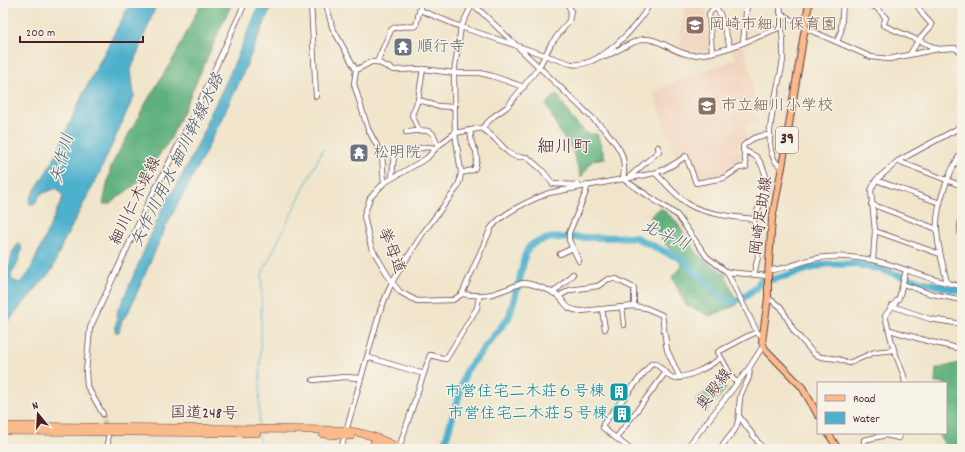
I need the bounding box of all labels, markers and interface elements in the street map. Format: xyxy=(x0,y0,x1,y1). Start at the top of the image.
school or university icon: 岡崎市細川保育園 xyxy=(684,14,706,36)
place label: 岡崎市細川保育園 xyxy=(709,14,837,37)
scale bar xyxy=(20,18,143,44)
text: 200 m xyxy=(26,25,55,42)
temple icon: 順行寺 xyxy=(392,36,414,58)
place label: 順行寺 xyxy=(417,36,465,59)
water label: 矢作川用水 細川幹線水路 xyxy=(126,69,232,252)
school or university icon: 市立細川小学校 xyxy=(696,95,718,117)
place label: 市立細川小学校 xyxy=(721,95,833,118)
road number: 39 xyxy=(776,127,798,153)
water label: 矢作川 xyxy=(46,131,82,187)
district label: 細川町 xyxy=(537,136,591,161)
temple icon: 松明院 xyxy=(348,142,370,164)
place label: 松明院 xyxy=(373,142,421,165)
street label: 細川仁木堤線 xyxy=(105,153,167,249)
street label: 岡崎足助線 xyxy=(745,175,779,257)
water label: 北斗川 xyxy=(637,215,693,259)
street label: 挙母道 xyxy=(371,224,411,278)
street label: 奥殿線 xyxy=(691,364,739,416)
place label: 市営住宅二木荘６号棟 xyxy=(445,381,605,404)
building icon: 市営住宅二木荘６号棟 xyxy=(608,381,630,403)
legend xyxy=(817,382,947,434)
text: Road xyxy=(853,391,875,408)
north arrow xyxy=(18,394,58,434)
text: N xyxy=(30,398,41,415)
street label: 国道248号 xyxy=(170,402,238,426)
place label: 市営住宅二木荘５号棟 xyxy=(448,403,608,426)
building icon: 市営住宅二木荘５号棟 xyxy=(611,403,633,425)
text: Water xyxy=(853,411,880,428)

